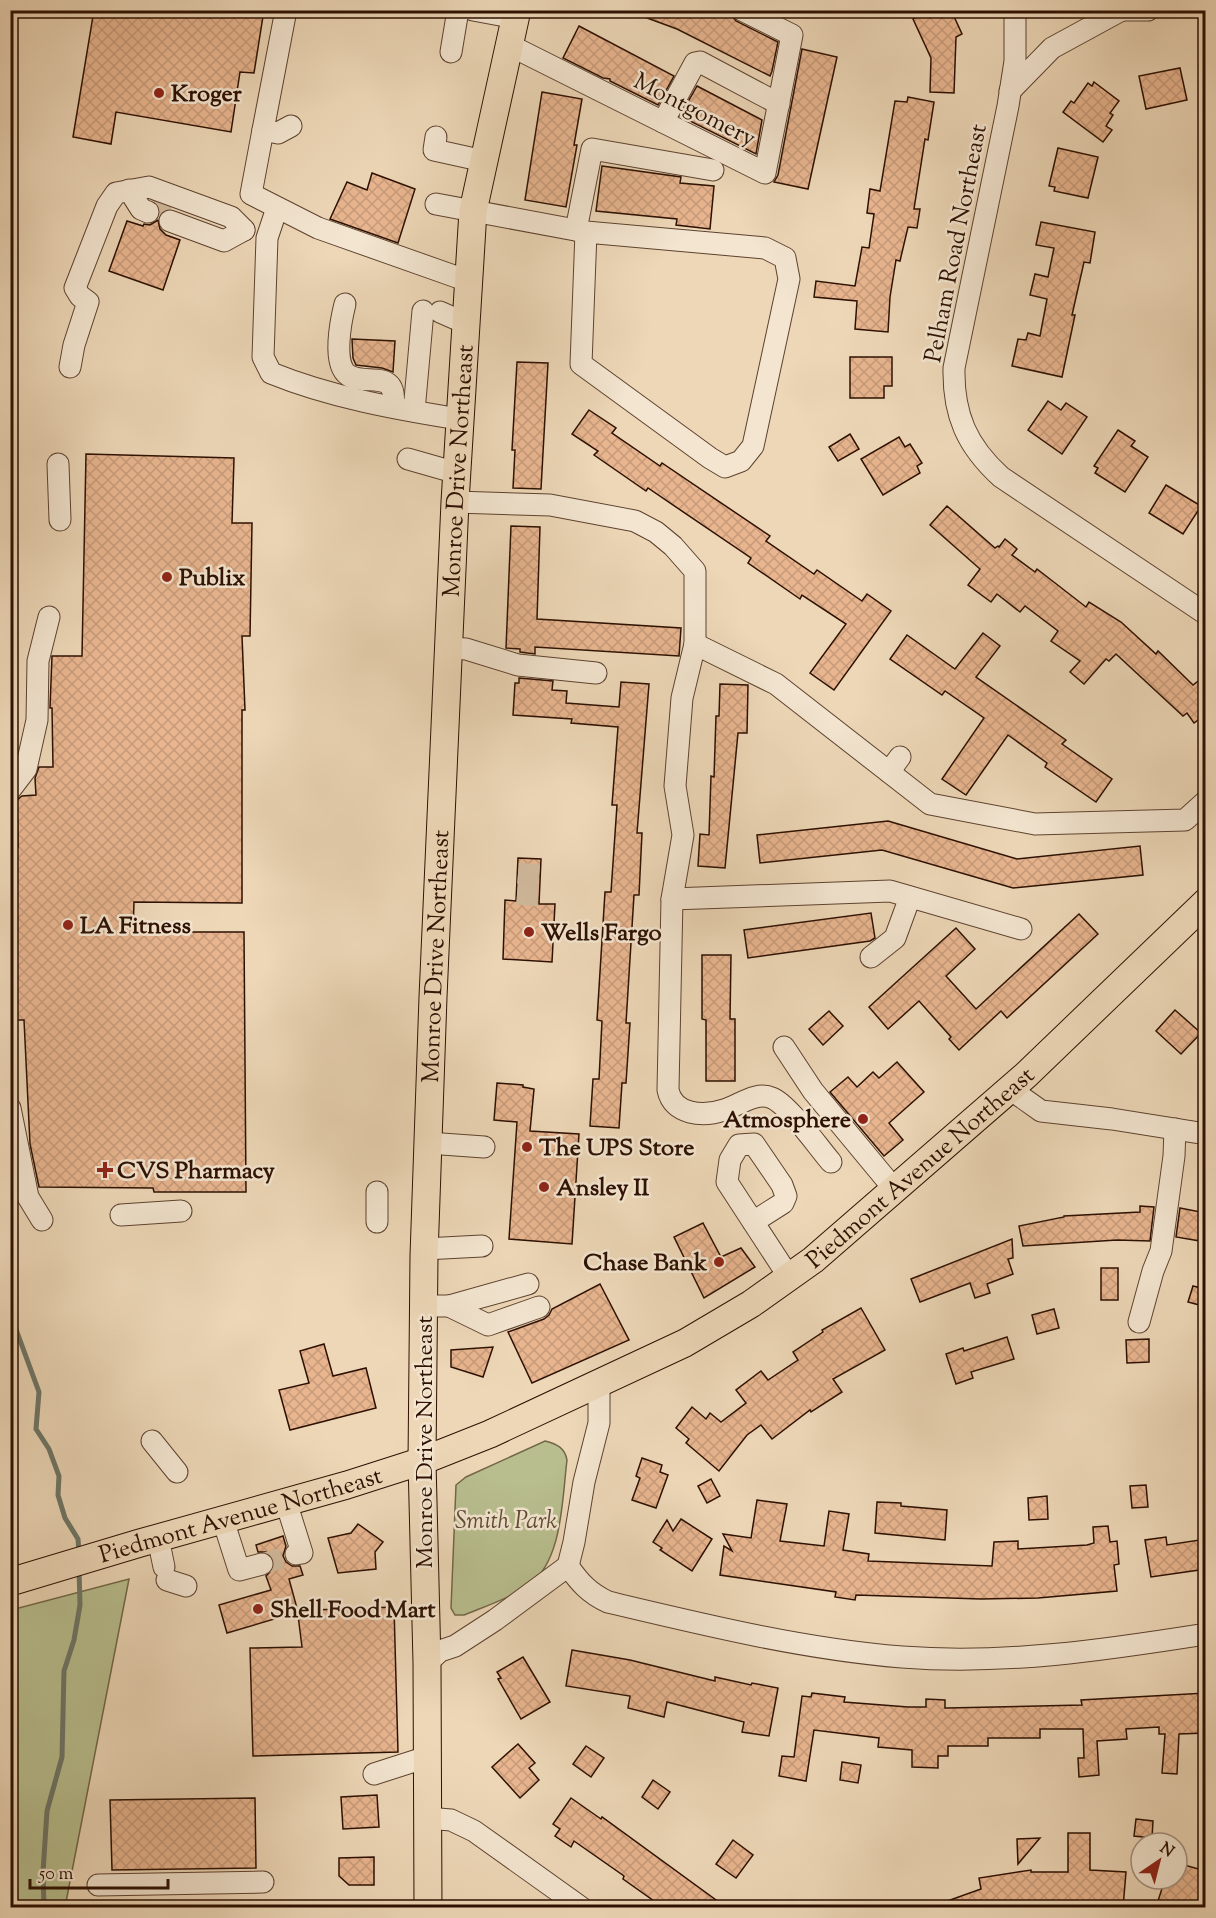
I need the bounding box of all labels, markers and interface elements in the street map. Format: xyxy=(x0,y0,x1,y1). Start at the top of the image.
street label: Montgomery xyxy=(627,65,761,156)
place label: Kroger xyxy=(171,78,243,112)
marker: Kroger xyxy=(152,86,166,100)
street label: Pelham Road Northeast xyxy=(917,121,997,366)
street label: Monroe Drive Northeast xyxy=(436,344,484,598)
place label: Publix xyxy=(179,562,245,596)
marker: Publix xyxy=(160,570,174,584)
street label: Monroe Drive Northeast xyxy=(415,829,459,1083)
place label: LA Fitness xyxy=(80,910,191,944)
place label: Wells Fargo xyxy=(541,917,662,951)
marker: LA Fitness xyxy=(61,918,75,932)
marker: Wells Fargo xyxy=(522,925,536,939)
street label: Piedmont Avenue Northeast xyxy=(799,1060,1043,1278)
place label: Atmosphere xyxy=(723,1104,851,1138)
marker: Atmosphere xyxy=(856,1112,870,1126)
place label: The UPS Store xyxy=(539,1132,694,1166)
marker: The UPS Store xyxy=(520,1140,534,1154)
place label: CVS Pharmacy xyxy=(117,1155,275,1189)
marker: CVS Pharmacy xyxy=(98,1163,112,1177)
place label: Ansley II xyxy=(556,1172,649,1206)
marker: Ansley II xyxy=(537,1180,551,1194)
place label: Chase Bank xyxy=(583,1247,708,1281)
marker: Chase Bank xyxy=(712,1255,726,1269)
street label: Monroe Drive Northeast xyxy=(409,1316,443,1568)
street label: Piedmont Avenue Northeast xyxy=(95,1460,387,1573)
park label: Smith Park xyxy=(455,1505,557,1539)
place label: Shell Food Mart xyxy=(270,1594,436,1628)
marker: Shell Food Mart xyxy=(251,1602,265,1616)
north arrow xyxy=(1129,1831,1189,1891)
text: N xyxy=(1154,1838,1178,1864)
scale bar xyxy=(30,1852,168,1890)
text: 50 m xyxy=(38,1862,74,1888)

